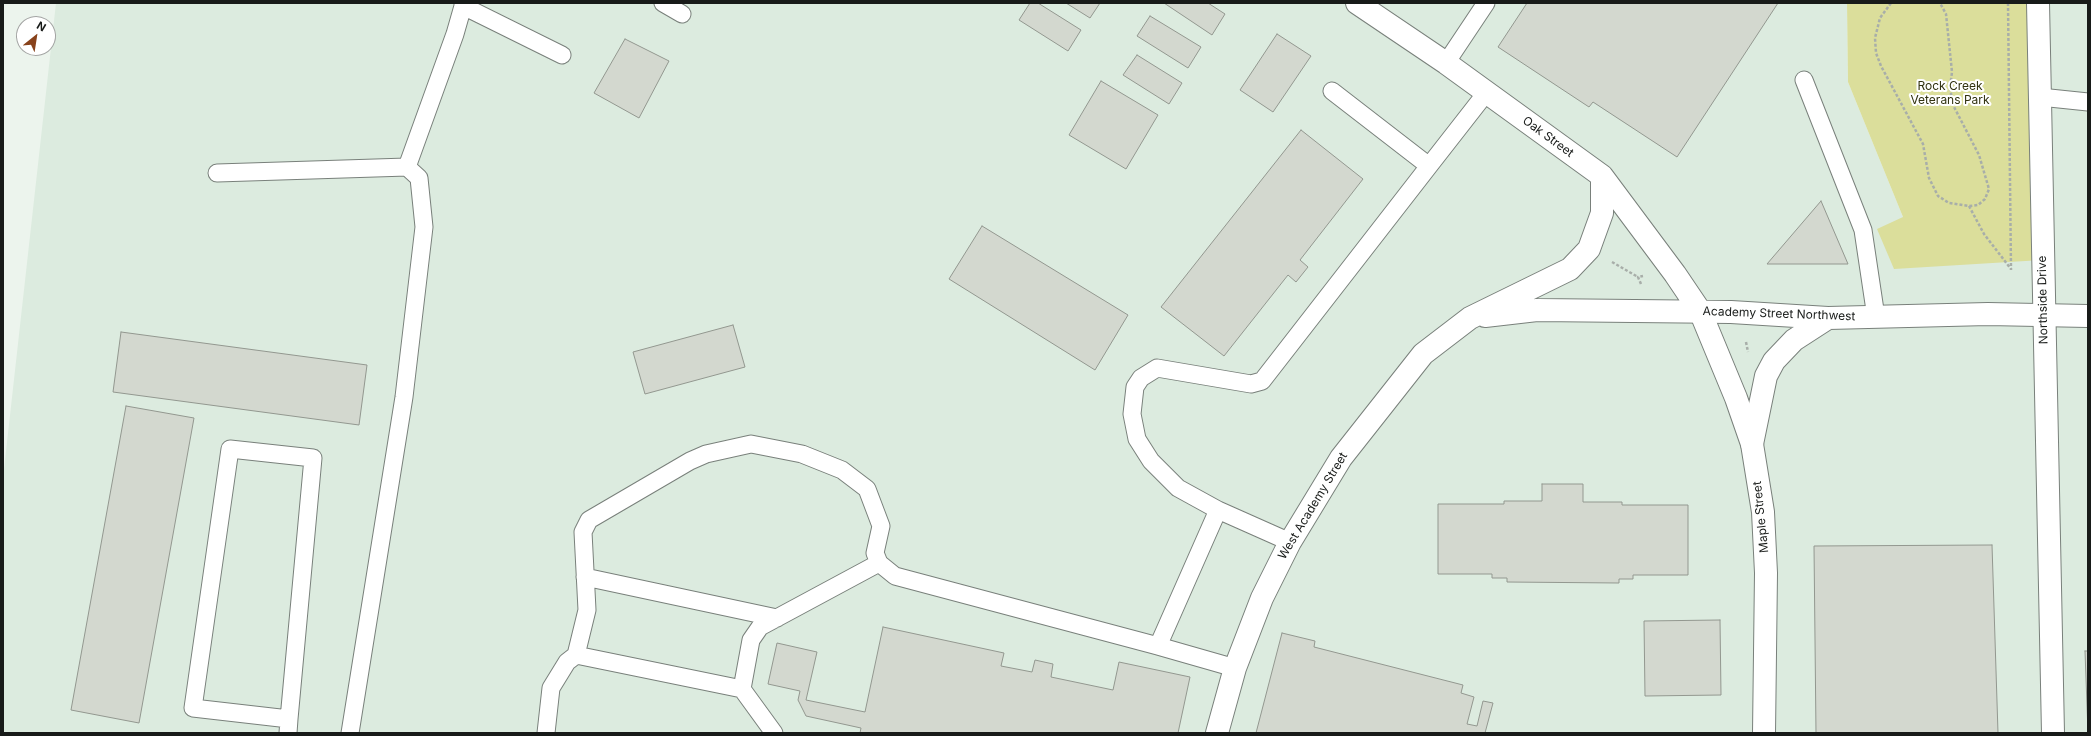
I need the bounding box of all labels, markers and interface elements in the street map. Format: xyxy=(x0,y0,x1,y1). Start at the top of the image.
north arrow xyxy=(16,16,56,56)
text: N xyxy=(34,18,49,35)
park label: Rock Creek Veterans Park xyxy=(1910,79,1990,107)
street label: Oak Street xyxy=(1520,114,1576,160)
street label: Northside Drive xyxy=(2035,256,2051,344)
street label: Academy Street Northwest xyxy=(1702,304,1856,324)
street label: West Academy Street xyxy=(1275,450,1351,562)
street label: Maple Street xyxy=(1750,480,1772,554)

